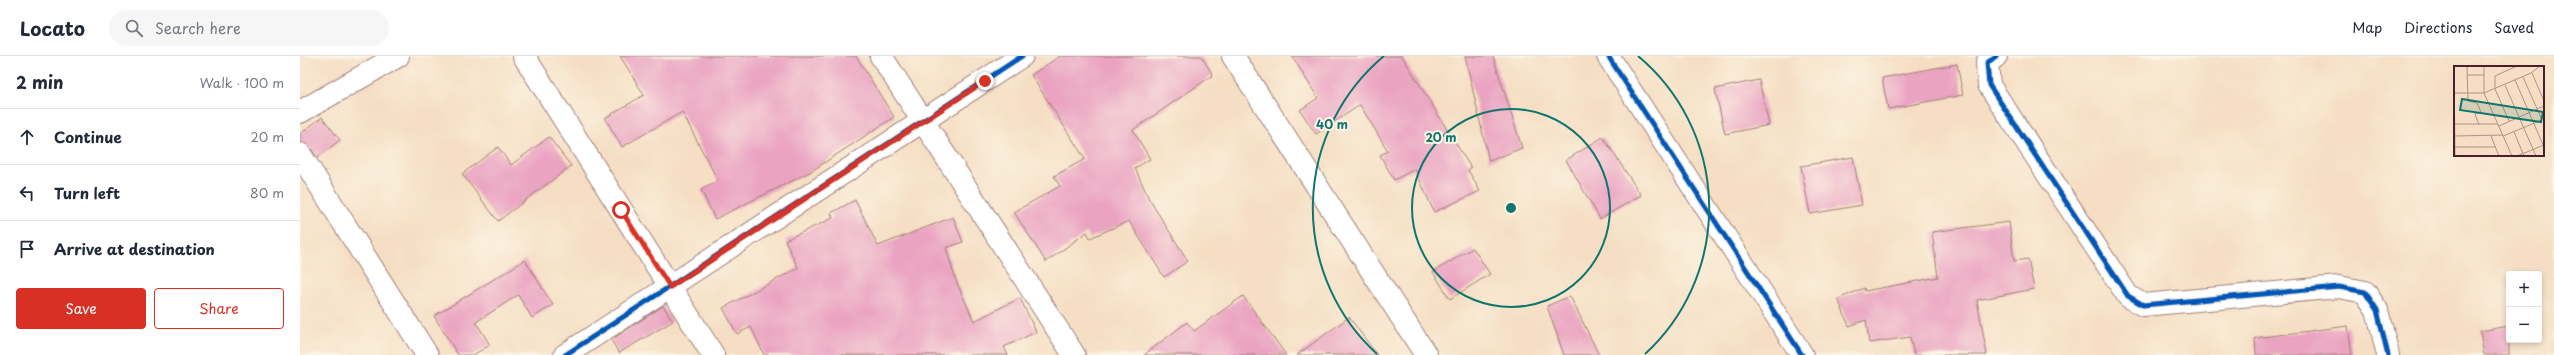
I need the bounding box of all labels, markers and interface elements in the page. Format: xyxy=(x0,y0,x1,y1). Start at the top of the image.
search box xyxy=(109,10,389,46)
text: Locato xyxy=(20,14,85,42)
text: Search here xyxy=(155,16,241,39)
icon: search xyxy=(123,17,145,39)
text: Map xyxy=(2352,17,2382,38)
text: Directions xyxy=(2404,17,2472,38)
text: Saved xyxy=(2494,17,2534,38)
inset map xyxy=(2454,66,2544,156)
text: 2 min xyxy=(16,69,63,95)
route end xyxy=(976,72,994,90)
text: Walk · 100 m xyxy=(200,73,284,92)
text: 40 m xyxy=(1316,115,1348,133)
text: Continue xyxy=(54,125,122,148)
icon: ahead xyxy=(16,126,38,148)
text: 20 m xyxy=(250,127,284,146)
text: 20 m xyxy=(1425,128,1457,146)
text: Turn left xyxy=(54,181,120,204)
icon: left xyxy=(16,182,38,204)
text: 80 m xyxy=(250,183,284,202)
route start xyxy=(612,201,630,219)
centre of rings xyxy=(1504,201,1518,215)
text: Arrive at destination xyxy=(54,237,215,260)
icon: arrive xyxy=(16,238,38,260)
map controls xyxy=(2506,271,2542,343)
button: + xyxy=(2506,271,2542,307)
button: Save xyxy=(16,288,146,329)
button: Share xyxy=(154,288,284,329)
button: − xyxy=(2506,307,2542,343)

